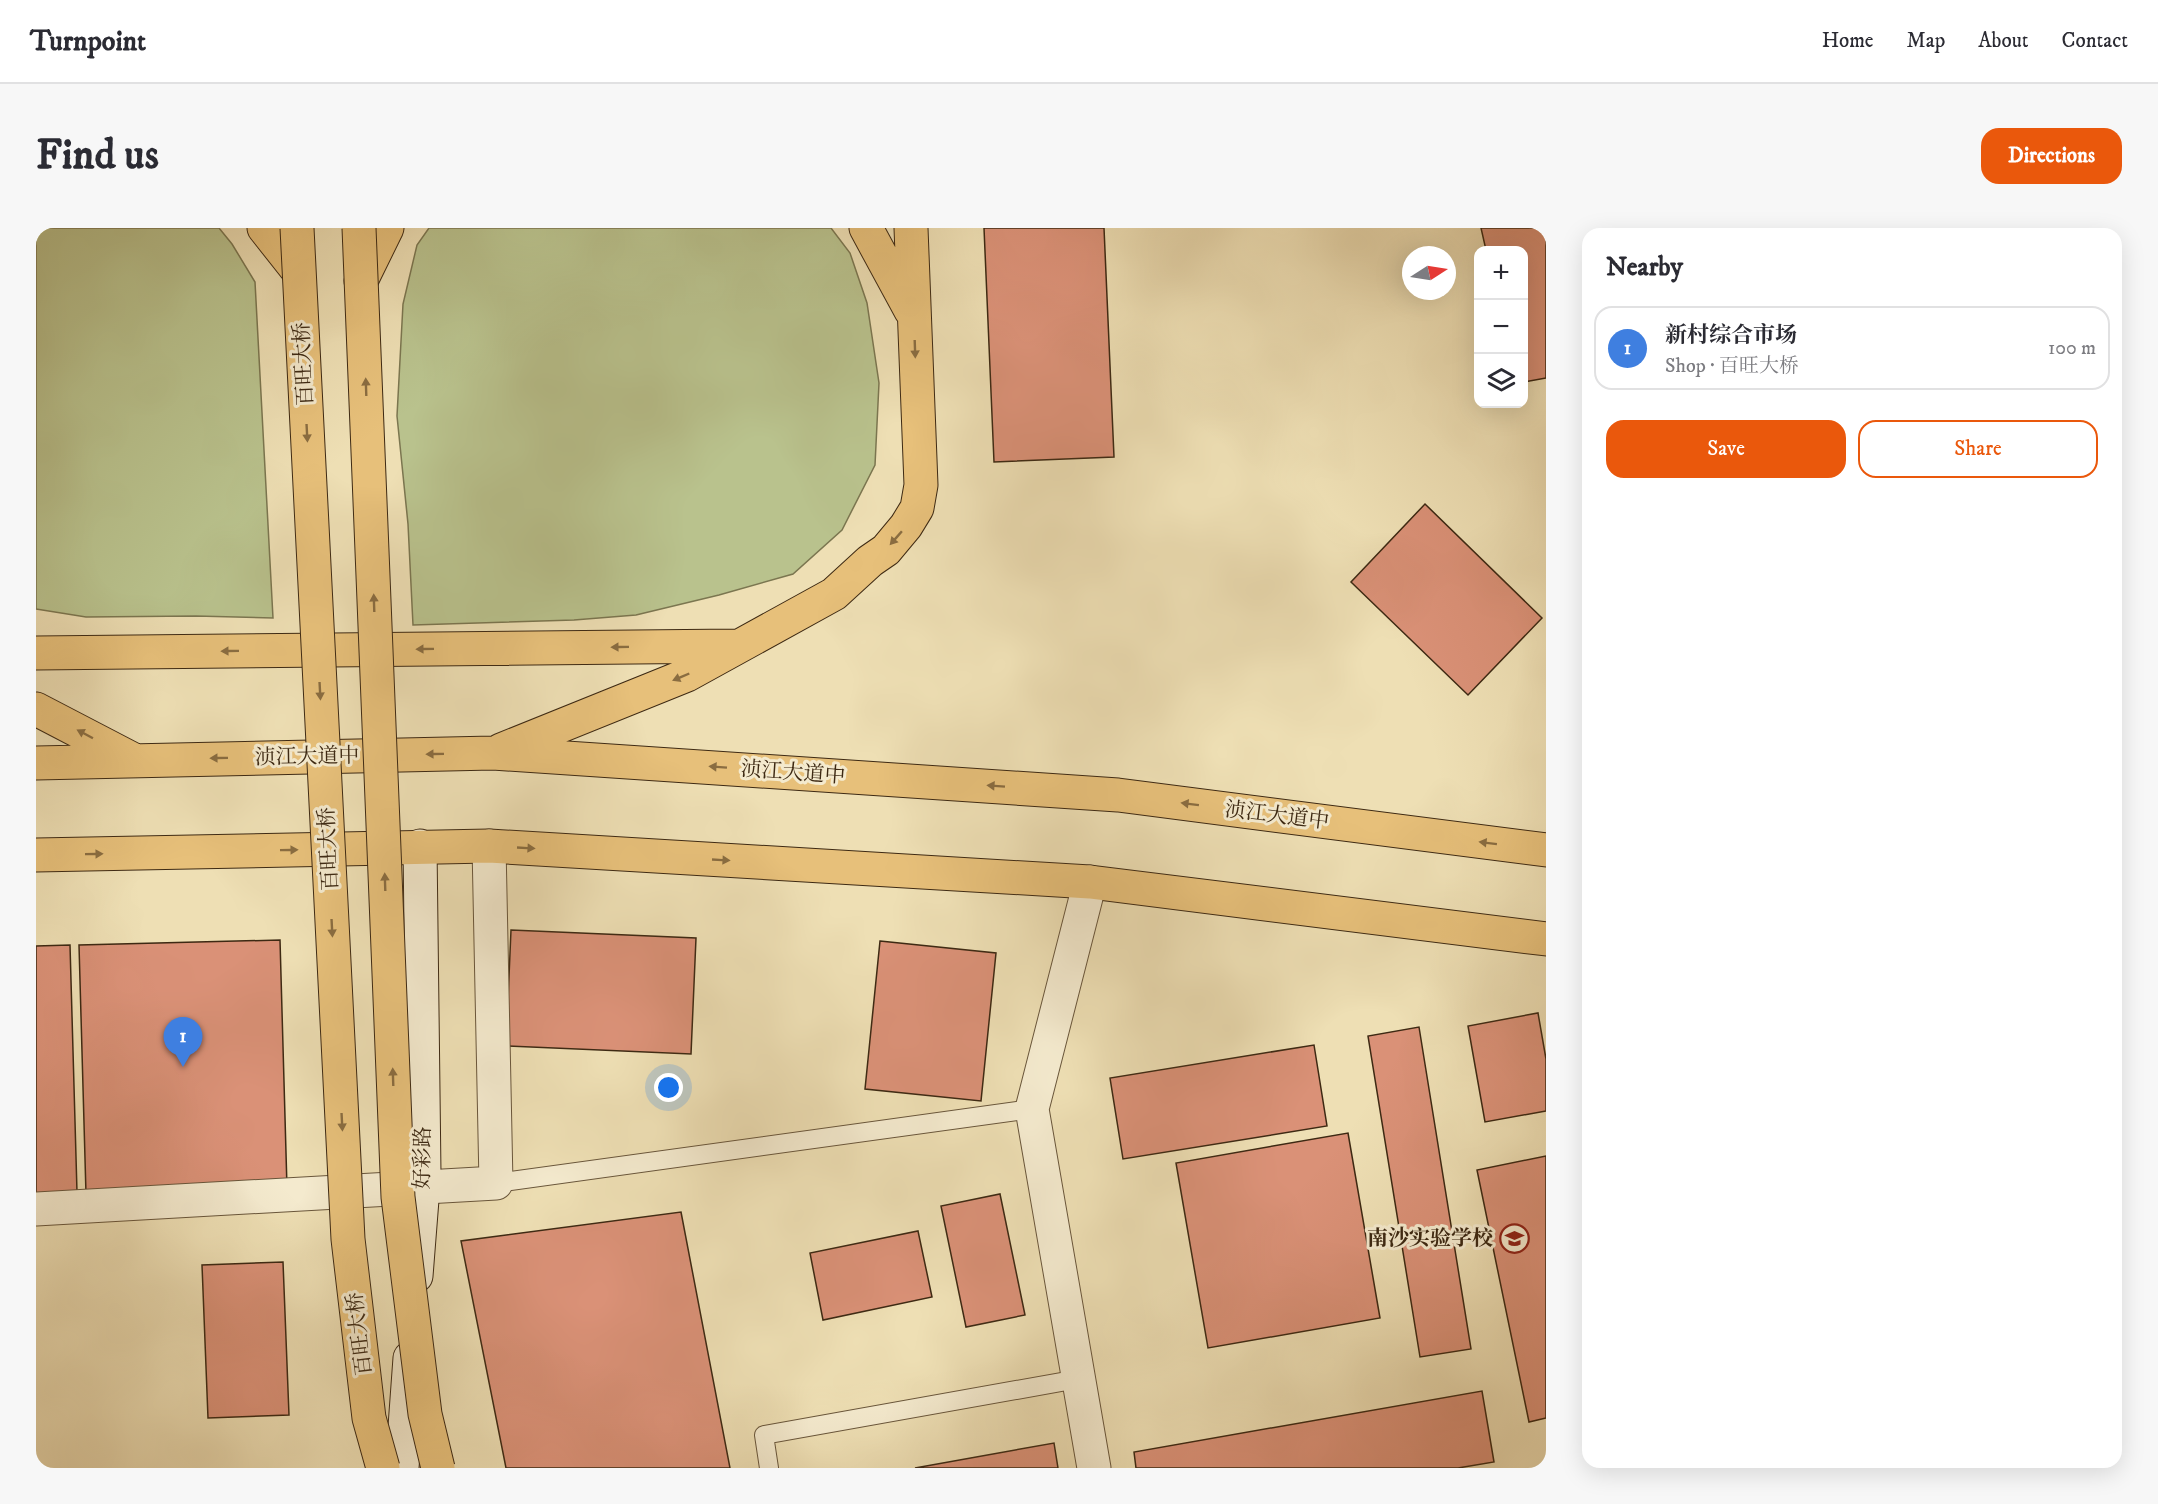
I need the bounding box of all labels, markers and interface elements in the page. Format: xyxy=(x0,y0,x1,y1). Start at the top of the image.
text: Turnpoint xyxy=(30,24,146,59)
text: Home xyxy=(1822,28,1874,54)
text: Map xyxy=(1907,28,1945,54)
text: About xyxy=(1978,28,2029,54)
text: Contact xyxy=(2062,28,2128,54)
button: Directions xyxy=(1981,128,2122,184)
text: Find us xyxy=(36,130,159,182)
north arrow xyxy=(1402,246,1456,300)
map controls xyxy=(1474,246,1528,408)
button: + xyxy=(1474,246,1528,300)
text: Nearby xyxy=(1606,251,1683,284)
button: − xyxy=(1474,300,1528,354)
street label: 百旺大桥 xyxy=(289,321,319,407)
text: 新村综合市场 xyxy=(1665,322,1797,349)
text: 1 xyxy=(1624,336,1631,361)
text: 100 m xyxy=(2048,336,2096,361)
one-way arrow xyxy=(910,340,919,359)
button: layers xyxy=(1474,354,1528,408)
text: Shop · 百旺大桥 xyxy=(1665,354,1799,379)
one-way arrow xyxy=(361,378,370,397)
button: Save xyxy=(1606,420,1846,478)
button: Share xyxy=(1858,420,2098,478)
one-way arrow xyxy=(302,424,311,443)
one-way arrow xyxy=(890,530,903,546)
one-way arrow xyxy=(370,594,379,613)
one-way arrow xyxy=(610,642,629,652)
one-way arrow xyxy=(415,644,434,654)
one-way arrow xyxy=(220,646,239,656)
one-way arrow xyxy=(673,672,690,681)
one-way arrow xyxy=(315,681,324,700)
one-way arrow xyxy=(76,729,93,739)
street label: 浈江大道中 xyxy=(254,743,360,771)
one-way arrow xyxy=(425,749,444,759)
one-way arrow xyxy=(209,753,228,763)
street label: 浈江大道中 xyxy=(740,756,846,790)
one-way arrow xyxy=(708,763,727,772)
one-way arrow xyxy=(987,782,1006,791)
street label: 浈江大道中 xyxy=(1223,797,1331,835)
one-way arrow xyxy=(1181,800,1200,809)
street label: 百旺大桥 xyxy=(314,806,344,892)
one-way arrow xyxy=(1478,838,1497,847)
one-way arrow xyxy=(517,844,536,853)
one-way arrow xyxy=(280,845,299,855)
one-way arrow xyxy=(85,849,104,858)
one-way arrow xyxy=(712,855,731,864)
one-way arrow xyxy=(381,872,390,891)
one-way arrow xyxy=(327,918,336,937)
pin: 1 xyxy=(164,1018,202,1067)
one-way arrow xyxy=(389,1067,398,1086)
your location xyxy=(654,1073,683,1102)
one-way arrow xyxy=(337,1113,346,1132)
street label: 好彩路 xyxy=(409,1126,437,1190)
school or university icon: 南沙实验学校 xyxy=(1498,1222,1530,1254)
place label: 南沙实验学校 xyxy=(1367,1226,1493,1252)
street label: 百旺大桥 xyxy=(342,1291,378,1377)

